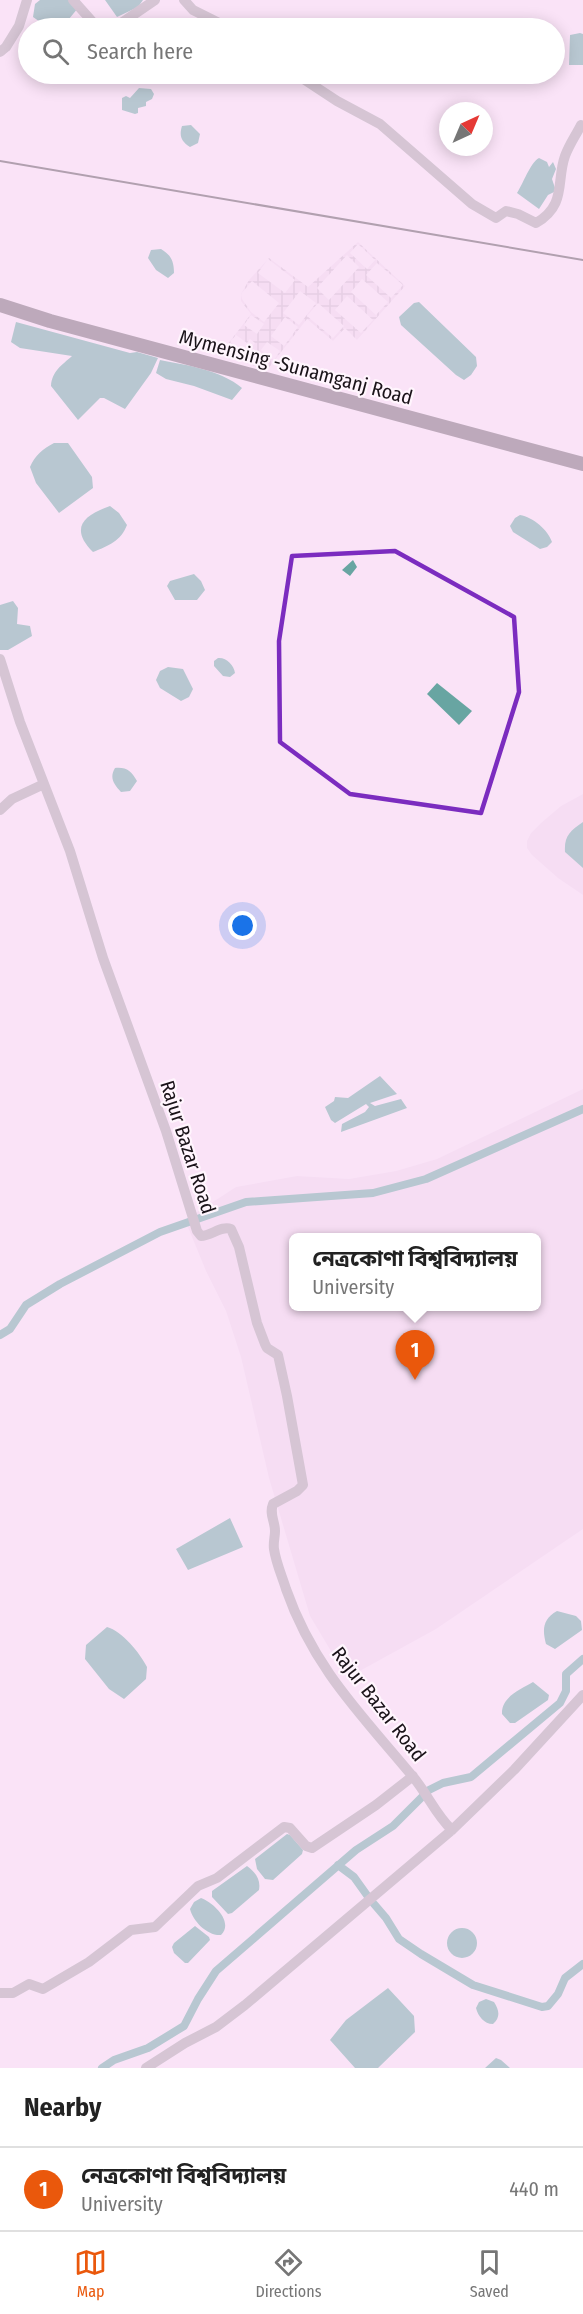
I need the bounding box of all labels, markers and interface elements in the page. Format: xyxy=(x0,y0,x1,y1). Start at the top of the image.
search box xyxy=(18,18,565,84)
icon: search xyxy=(39,35,72,68)
text: Search here xyxy=(87,38,193,65)
north arrow xyxy=(439,102,493,156)
street label: Mymensing -Sunamganj Road xyxy=(177,324,415,410)
your location xyxy=(228,911,257,940)
street label: Rajur Bazar Road xyxy=(155,1077,221,1217)
popup xyxy=(289,1233,541,1311)
text: নেত্রকোণা বিশ্ববিদ্যালয় xyxy=(312,1245,518,1272)
text: University xyxy=(312,1275,394,1299)
pin: 1 xyxy=(396,1330,434,1380)
street label: Rajur Bazar Road xyxy=(327,1642,431,1766)
text: Nearby xyxy=(24,2092,101,2123)
text: নেত্রকোণা বিশ্ববিদ্যালয় xyxy=(81,2162,286,2189)
text: 1 xyxy=(39,2177,48,2201)
text: 440 m xyxy=(509,2177,559,2201)
text: University xyxy=(81,2192,163,2216)
tab: Map xyxy=(74,2246,107,2301)
tab: Directions xyxy=(255,2246,322,2301)
tab: Saved xyxy=(470,2246,509,2301)

